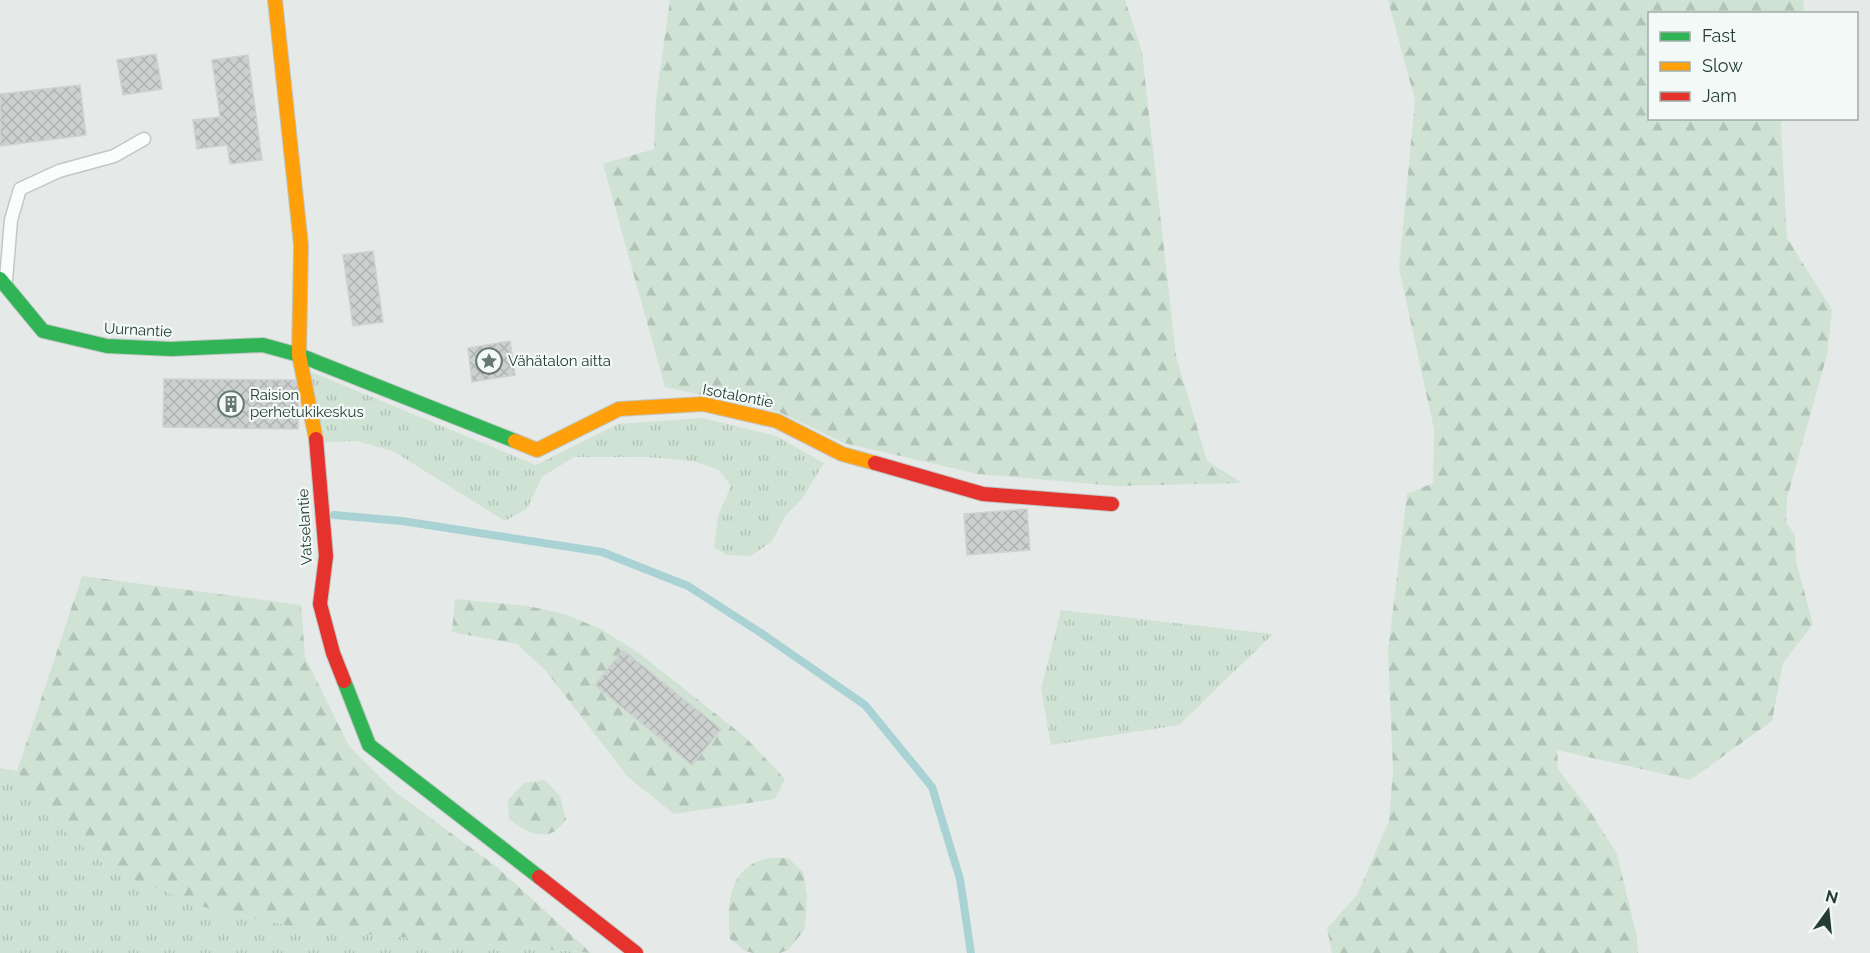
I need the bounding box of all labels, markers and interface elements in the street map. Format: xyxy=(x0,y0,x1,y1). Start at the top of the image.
legend xyxy=(1648,12,1858,120)
text: Fast xyxy=(1702,25,1736,46)
text: Slow xyxy=(1702,55,1743,76)
text: Jam xyxy=(1702,85,1737,106)
street label: Uurnantie xyxy=(104,319,173,341)
place icon: Vähätalon aitta xyxy=(474,346,504,376)
place label: Vähätalon aitta xyxy=(508,352,611,370)
street label: Isotalontie xyxy=(701,380,775,412)
place label: Raision perhetukikeskus xyxy=(250,386,364,421)
building icon: Raision perhetukikeskus xyxy=(216,389,246,419)
street label: Vatselantie xyxy=(294,488,316,566)
north arrow xyxy=(1798,881,1858,941)
text: N xyxy=(1823,886,1840,908)

